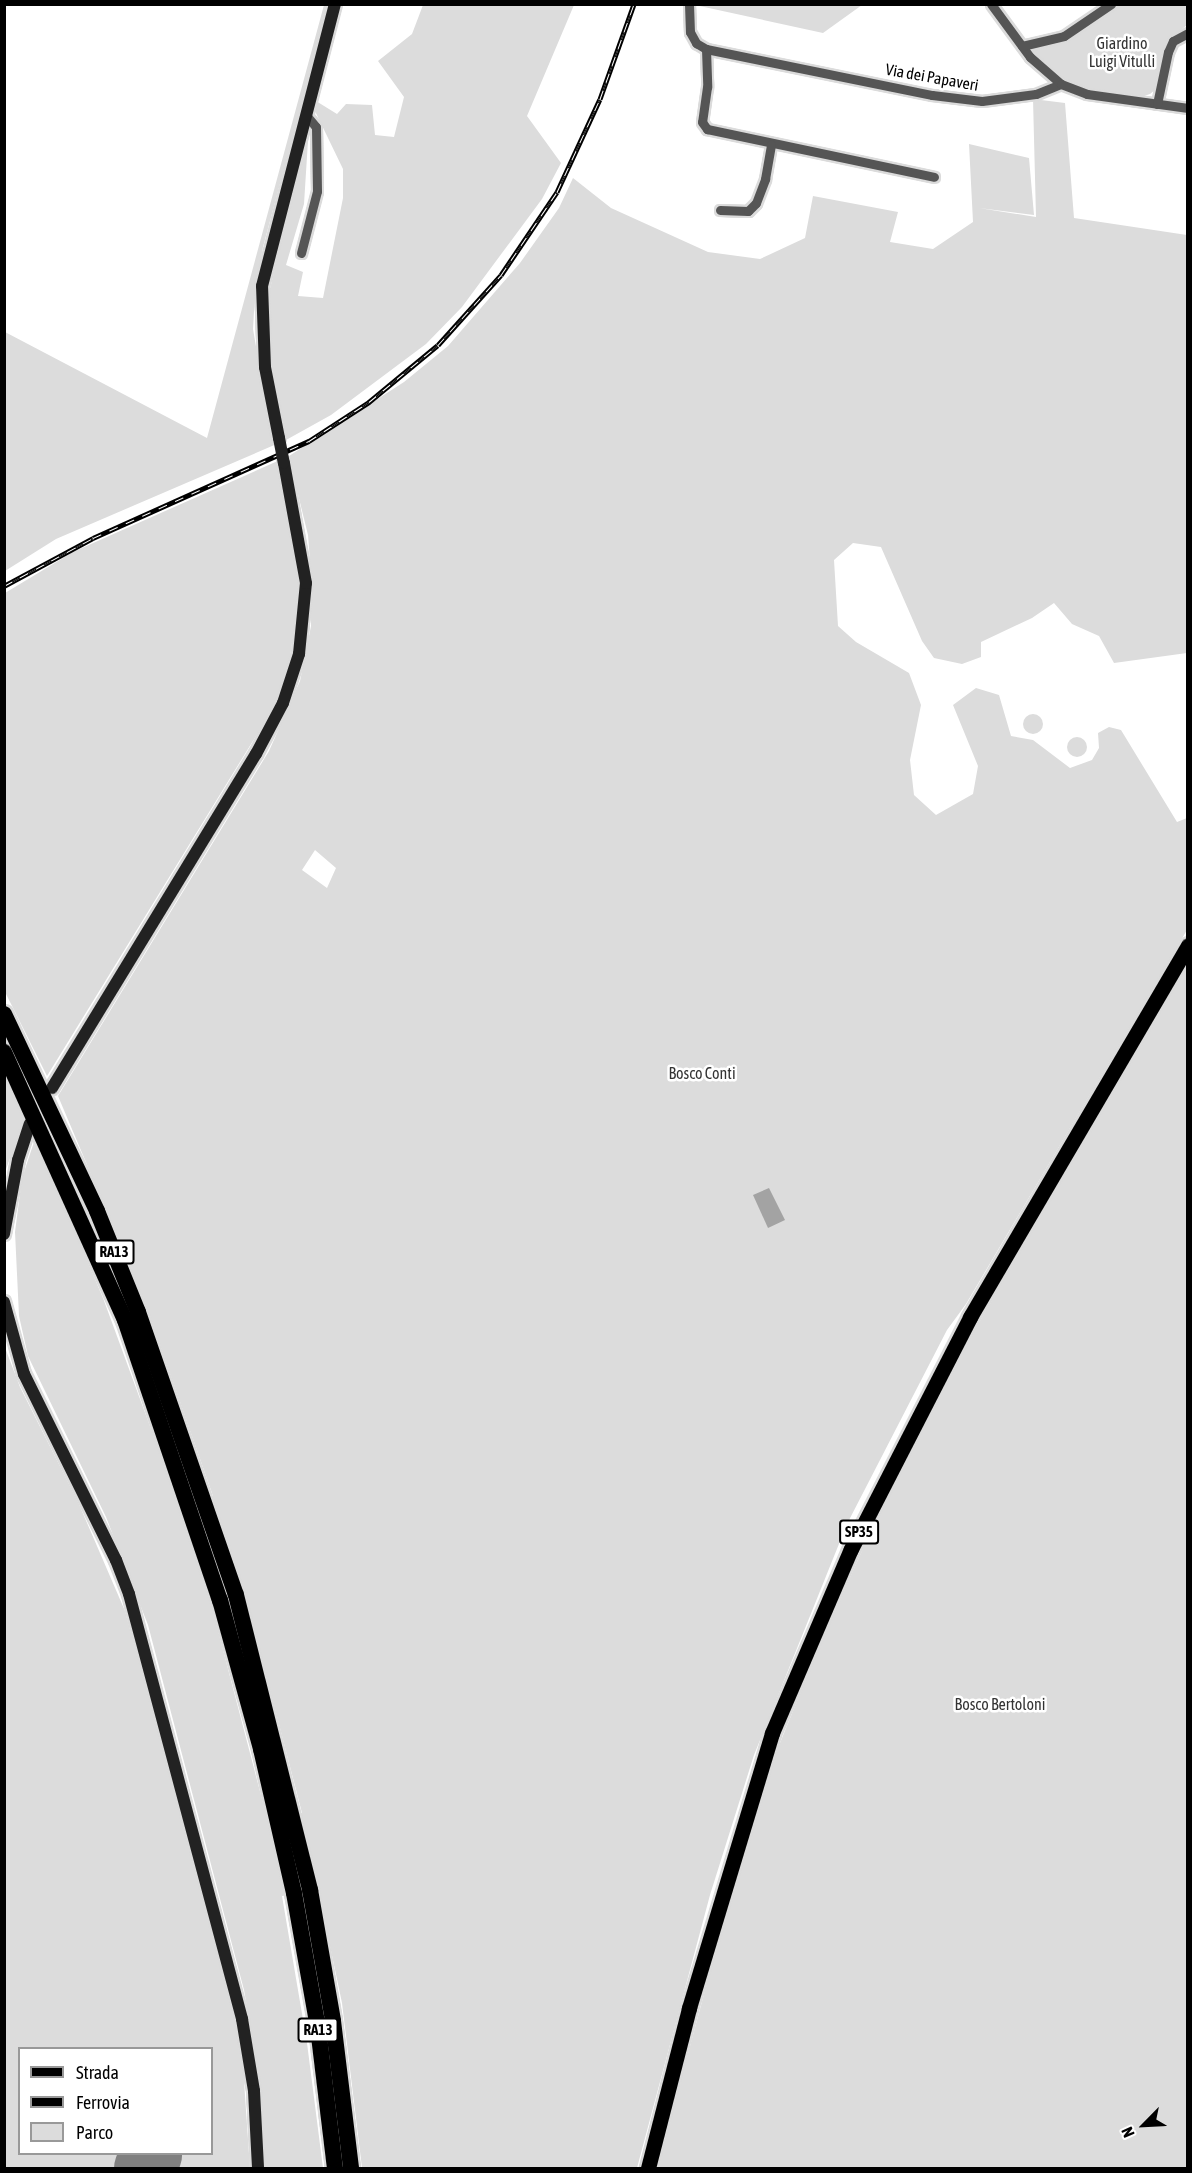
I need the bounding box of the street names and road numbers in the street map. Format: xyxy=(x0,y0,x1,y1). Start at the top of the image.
street label: Via dei Papaveri xyxy=(884,59,980,95)
road number: RA13 xyxy=(93,1240,135,1264)
road number: SP35 xyxy=(838,1520,880,1544)
road number: RA13 xyxy=(297,2018,339,2042)

